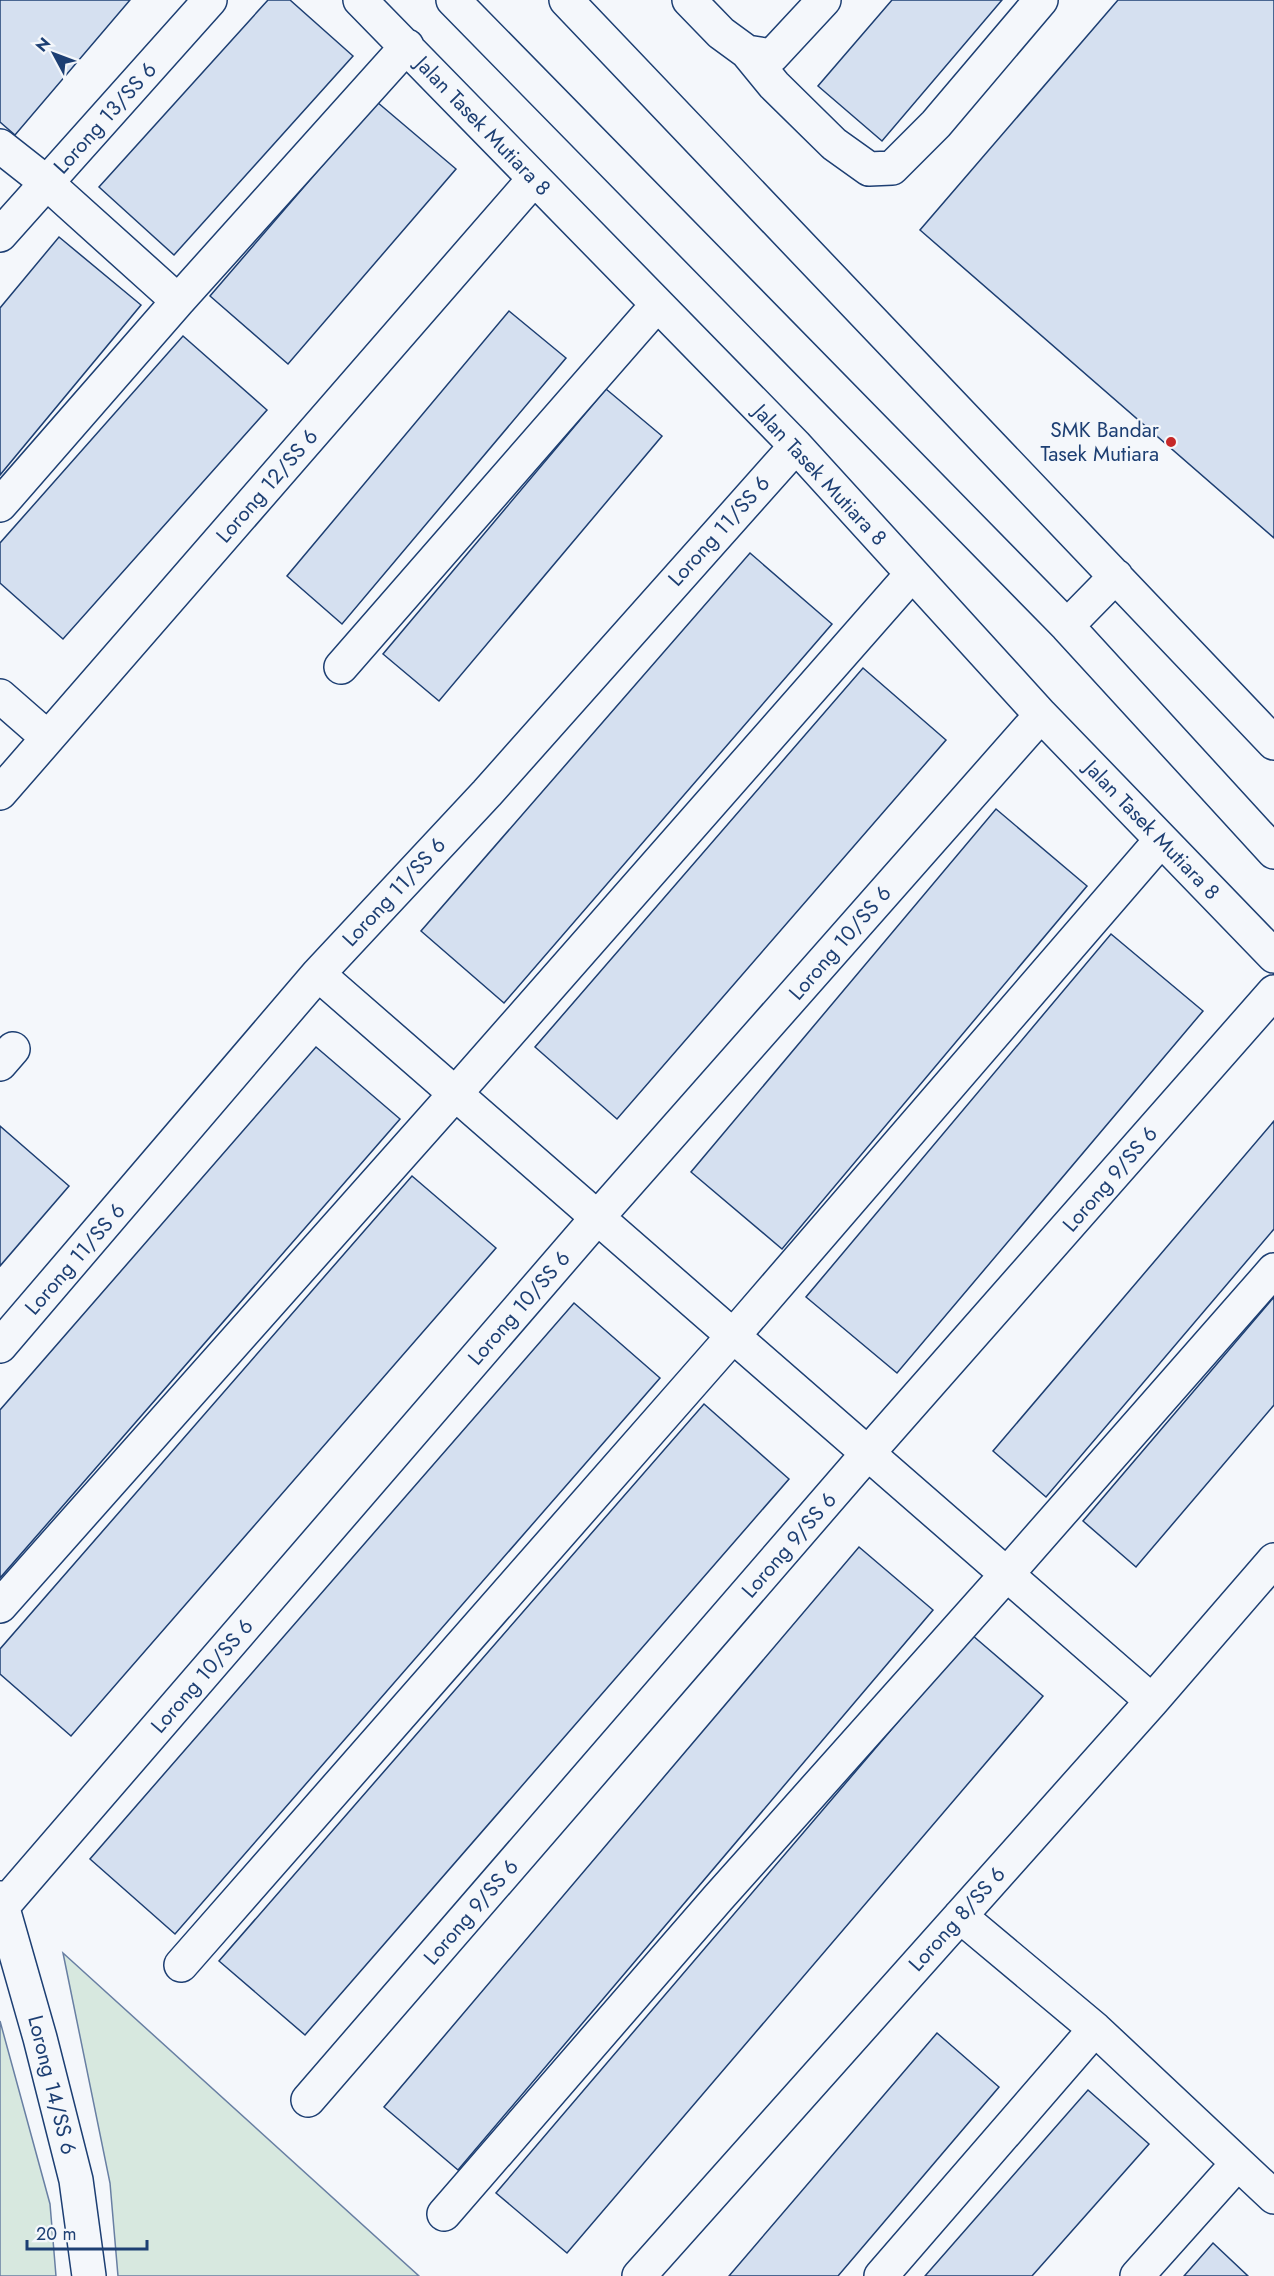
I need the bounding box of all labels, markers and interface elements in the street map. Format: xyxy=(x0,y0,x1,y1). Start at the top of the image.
north arrow xyxy=(24,24,84,84)
text: N xyxy=(30,32,56,57)
street label: Jalan Tasek Mutiara 8 xyxy=(406,47,558,202)
street label: Lorong 13/SS 6 xyxy=(47,55,163,181)
street label: Jalan Tasek Mutiara 8 xyxy=(744,395,894,552)
place label: SMK Bandar Tasek Mutiara xyxy=(1040,415,1160,469)
street label: Lorong 12/SS 6 xyxy=(209,422,325,550)
marker: SMK Bandar Tasek Mutiara xyxy=(1164,435,1178,449)
street label: Lorong 11/SS 6 xyxy=(661,469,777,593)
street label: Jalan Tasek Mutiara 8 xyxy=(1075,751,1227,906)
street label: Lorong 11/SS 6 xyxy=(335,831,453,953)
street label: Lorong 10/SS 6 xyxy=(782,879,898,1007)
street label: Lorong 9/SS 6 xyxy=(1056,1120,1164,1238)
street label: Lorong 11/SS 6 xyxy=(18,1196,132,1322)
street label: Lorong 10/SS 6 xyxy=(461,1244,577,1372)
street label: Lorong 9/SS 6 xyxy=(735,1486,843,1604)
street label: Lorong 10/SS 6 xyxy=(144,1612,260,1740)
street label: Lorong 9/SS 6 xyxy=(417,1853,525,1971)
street label: Lorong 8/SS 6 xyxy=(902,1860,1012,1978)
street label: Lorong 14/SS 6 xyxy=(20,2012,84,2158)
scale bar xyxy=(27,2213,147,2251)
text: 20 m xyxy=(36,2221,76,2247)

